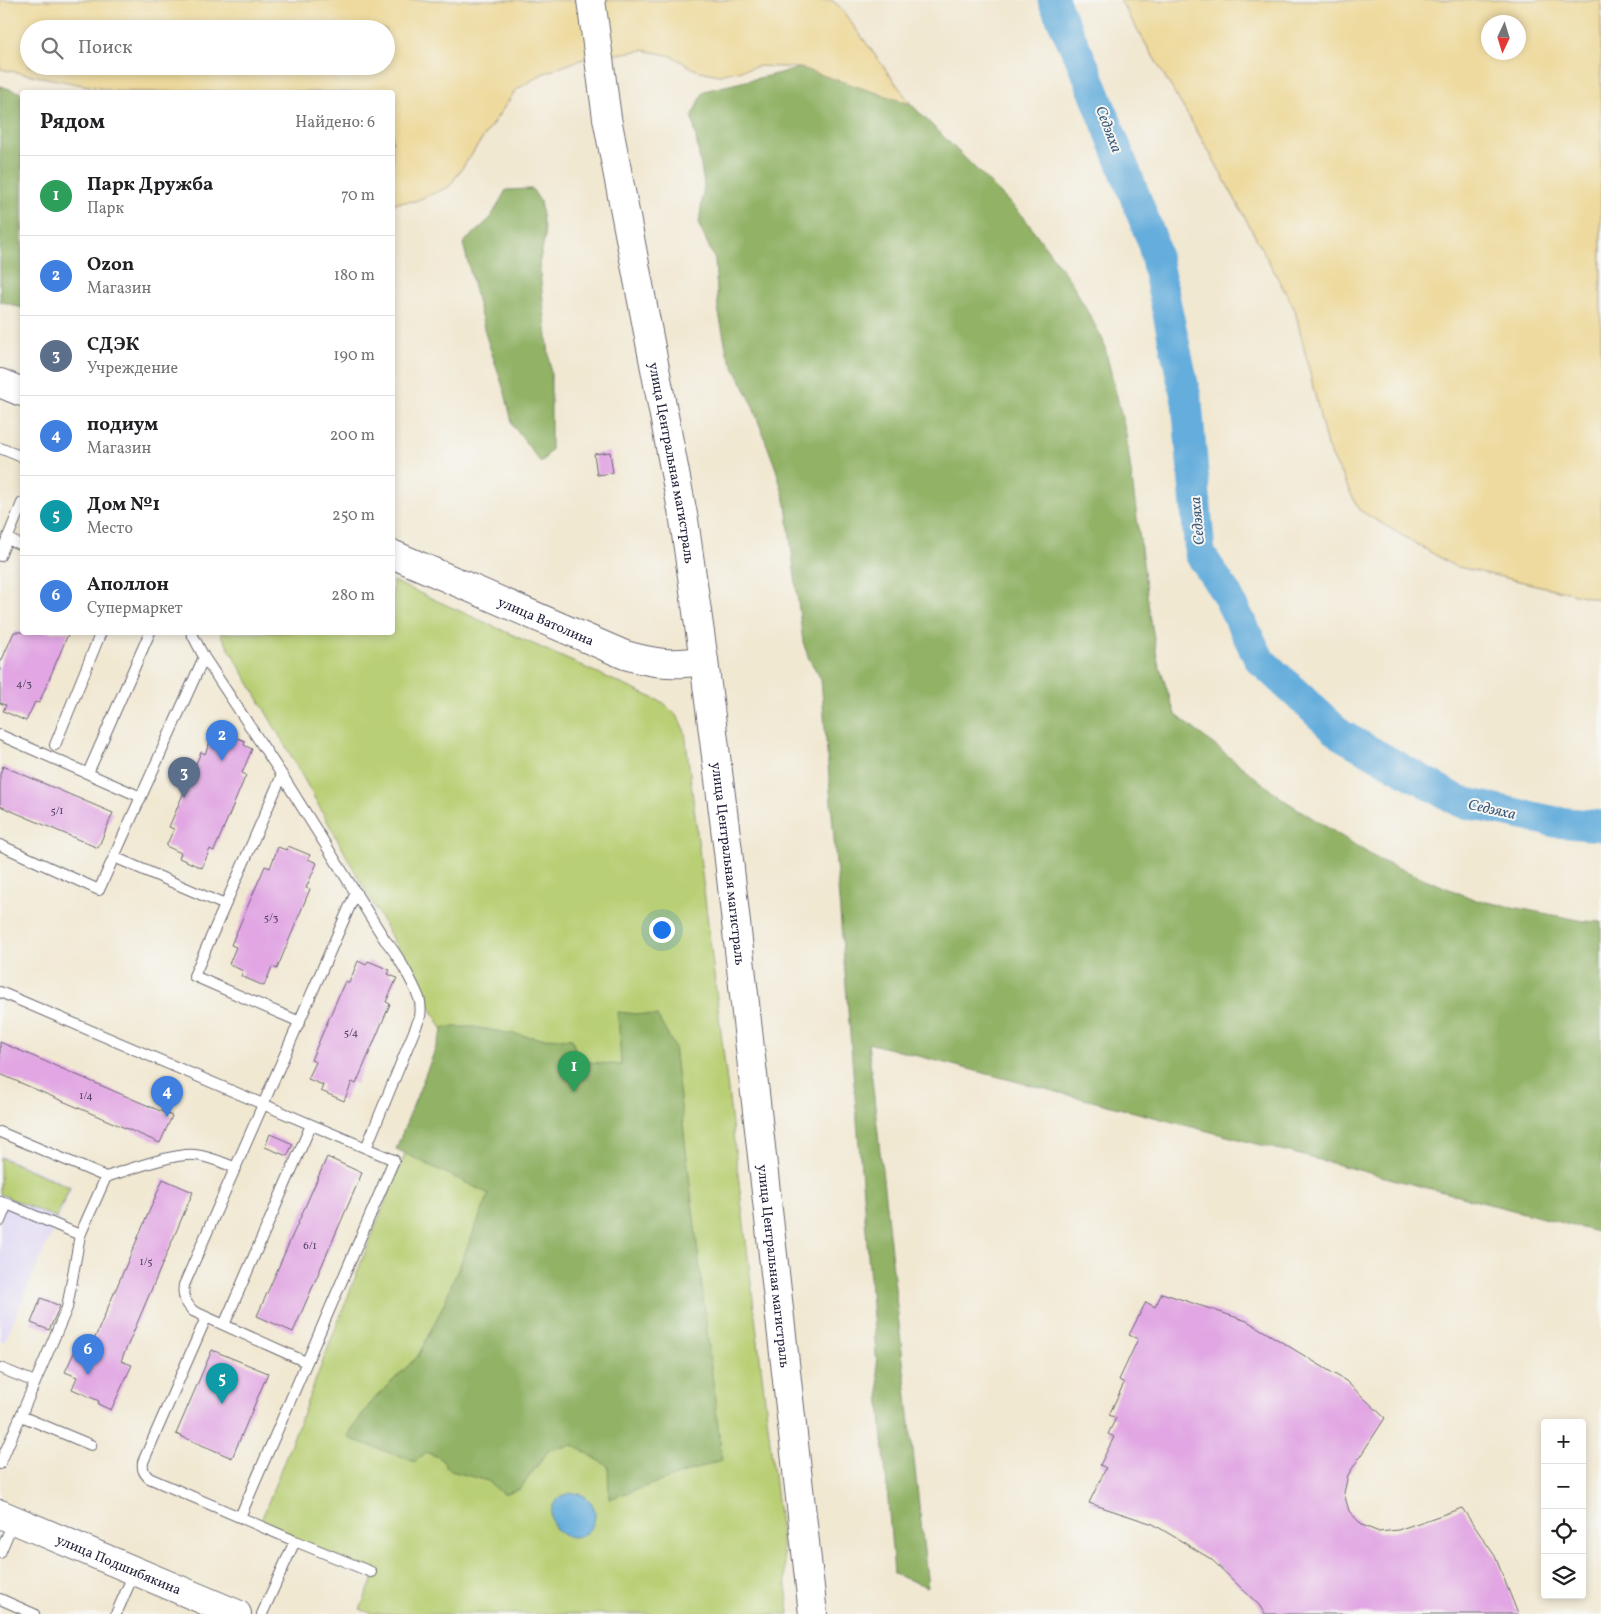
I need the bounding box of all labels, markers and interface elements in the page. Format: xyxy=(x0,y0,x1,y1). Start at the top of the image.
north arrow xyxy=(1481,15,1526,60)
search box xyxy=(20,20,395,75)
icon: search xyxy=(38,34,66,62)
text: Поиск xyxy=(78,35,132,61)
water label: Седэяха xyxy=(1089,103,1126,156)
text: Рядом xyxy=(40,108,105,137)
text: Найдено: 6 xyxy=(295,112,375,134)
text: Парк Дружба xyxy=(87,172,213,198)
text: 1 xyxy=(53,185,59,207)
text: 70 m xyxy=(341,185,375,207)
text: Парк xyxy=(87,198,124,220)
text: Ozon xyxy=(87,252,134,278)
text: 2 xyxy=(52,265,60,287)
text: 180 m xyxy=(334,265,375,287)
text: Магазин xyxy=(87,278,151,300)
text: СДЭК xyxy=(87,332,139,358)
text: 3 xyxy=(52,345,60,367)
text: 190 m xyxy=(333,345,375,367)
text: Учреждение xyxy=(87,358,178,380)
street label: улица Центральная магистраль xyxy=(643,361,698,565)
text: подиум xyxy=(87,412,158,438)
text: 4 xyxy=(51,425,61,447)
text: 200 m xyxy=(330,425,375,447)
text: Магазин xyxy=(87,438,151,460)
text: Дом №1 xyxy=(87,492,160,518)
water label: Седэяха xyxy=(1186,496,1211,546)
text: 5 xyxy=(52,505,60,527)
text: 250 m xyxy=(332,505,375,527)
text: Место xyxy=(87,518,133,540)
text: Аполлон xyxy=(87,572,169,598)
text: 6 xyxy=(52,585,60,607)
text: 280 m xyxy=(331,585,375,607)
street label: улица Ватолина xyxy=(494,593,597,651)
text: Супермаркет xyxy=(87,598,183,620)
house number: 4/3 xyxy=(16,677,32,692)
pin: 2 xyxy=(206,720,238,761)
pin: 3 xyxy=(168,757,200,798)
street label: улица Центральная магистраль xyxy=(706,761,749,966)
water label: Седэяха xyxy=(1466,795,1518,826)
house number: 5/1 xyxy=(50,804,64,819)
house number: 5/3 xyxy=(264,911,279,926)
your location xyxy=(649,917,675,943)
house number: 5/4 xyxy=(344,1026,359,1041)
pin: 1 xyxy=(558,1051,590,1092)
pin: 4 xyxy=(151,1076,183,1117)
house number: 1/4 xyxy=(79,1089,93,1104)
street label: улица Центральная магистраль xyxy=(752,1164,794,1369)
house number: 6/1 xyxy=(303,1239,317,1254)
house number: 1/5 xyxy=(140,1255,152,1270)
pin: 6 xyxy=(72,1334,104,1375)
pin: 5 xyxy=(206,1363,238,1404)
map controls xyxy=(1541,1419,1586,1599)
button: + xyxy=(1541,1419,1586,1464)
button: − xyxy=(1541,1464,1586,1509)
button: locate xyxy=(1541,1509,1586,1554)
street label: улица Подшибякина xyxy=(53,1531,184,1600)
button: layers xyxy=(1541,1554,1586,1599)

